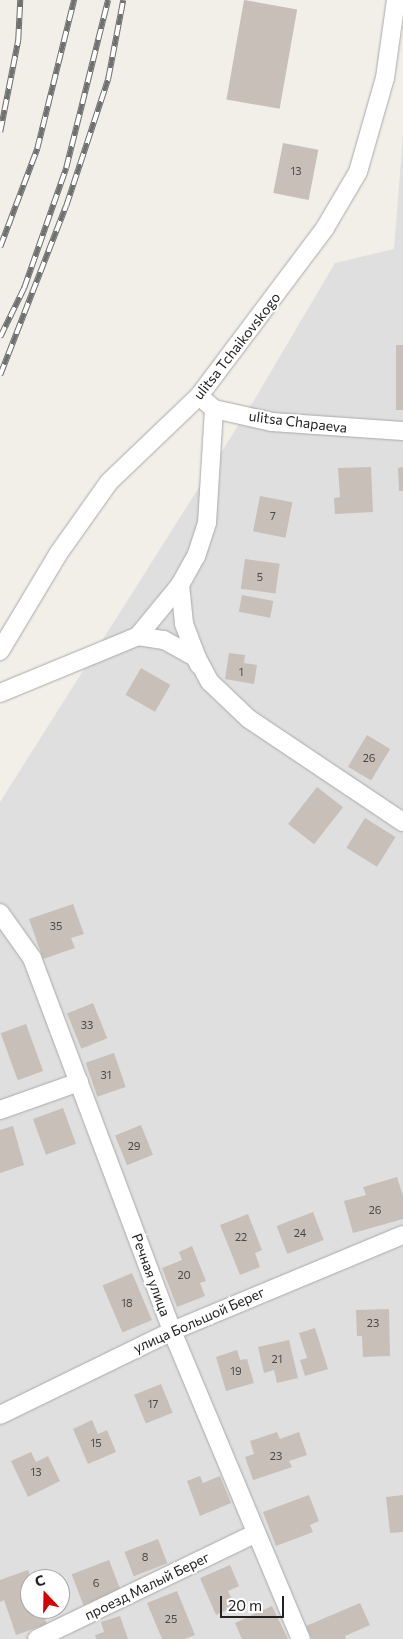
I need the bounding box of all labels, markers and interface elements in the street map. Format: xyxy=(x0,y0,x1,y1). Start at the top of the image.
house number: 13 xyxy=(291,164,301,178)
street label: ulitsa Tchaikovskogo xyxy=(190,289,284,403)
street label: ulitsa Chapaeva xyxy=(248,408,348,436)
house number: 7 xyxy=(270,509,276,523)
house number: 5 xyxy=(257,570,263,584)
house number: 1 xyxy=(239,665,243,679)
house number: 26 xyxy=(363,751,375,765)
house number: 35 xyxy=(50,919,62,933)
house number: 33 xyxy=(81,1018,93,1032)
house number: 31 xyxy=(101,1068,111,1082)
house number: 29 xyxy=(128,1139,140,1153)
house number: 26 xyxy=(369,1203,381,1217)
house number: 24 xyxy=(294,1226,306,1240)
house number: 22 xyxy=(235,1230,247,1244)
street label: Речная улица xyxy=(128,1231,174,1319)
house number: 20 xyxy=(177,1268,191,1282)
street label: улица Большой Берег xyxy=(131,1283,267,1357)
house number: 18 xyxy=(121,1296,133,1310)
house number: 23 xyxy=(367,1316,379,1330)
house number: 21 xyxy=(272,1352,282,1366)
house number: 19 xyxy=(230,1364,242,1378)
house number: 17 xyxy=(148,1397,158,1411)
house number: 15 xyxy=(90,1436,102,1450)
house number: 23 xyxy=(270,1449,282,1463)
house number: 13 xyxy=(31,1465,41,1479)
street label: проезд Малый Берег xyxy=(82,1548,212,1624)
house number: 8 xyxy=(142,1550,148,1564)
north arrow xyxy=(20,1569,70,1619)
text: С xyxy=(32,1571,47,1590)
house number: 6 xyxy=(93,1576,99,1590)
scale bar xyxy=(223,1586,287,1618)
text: 20 m xyxy=(228,1596,262,1614)
house number: 25 xyxy=(165,1612,177,1626)

